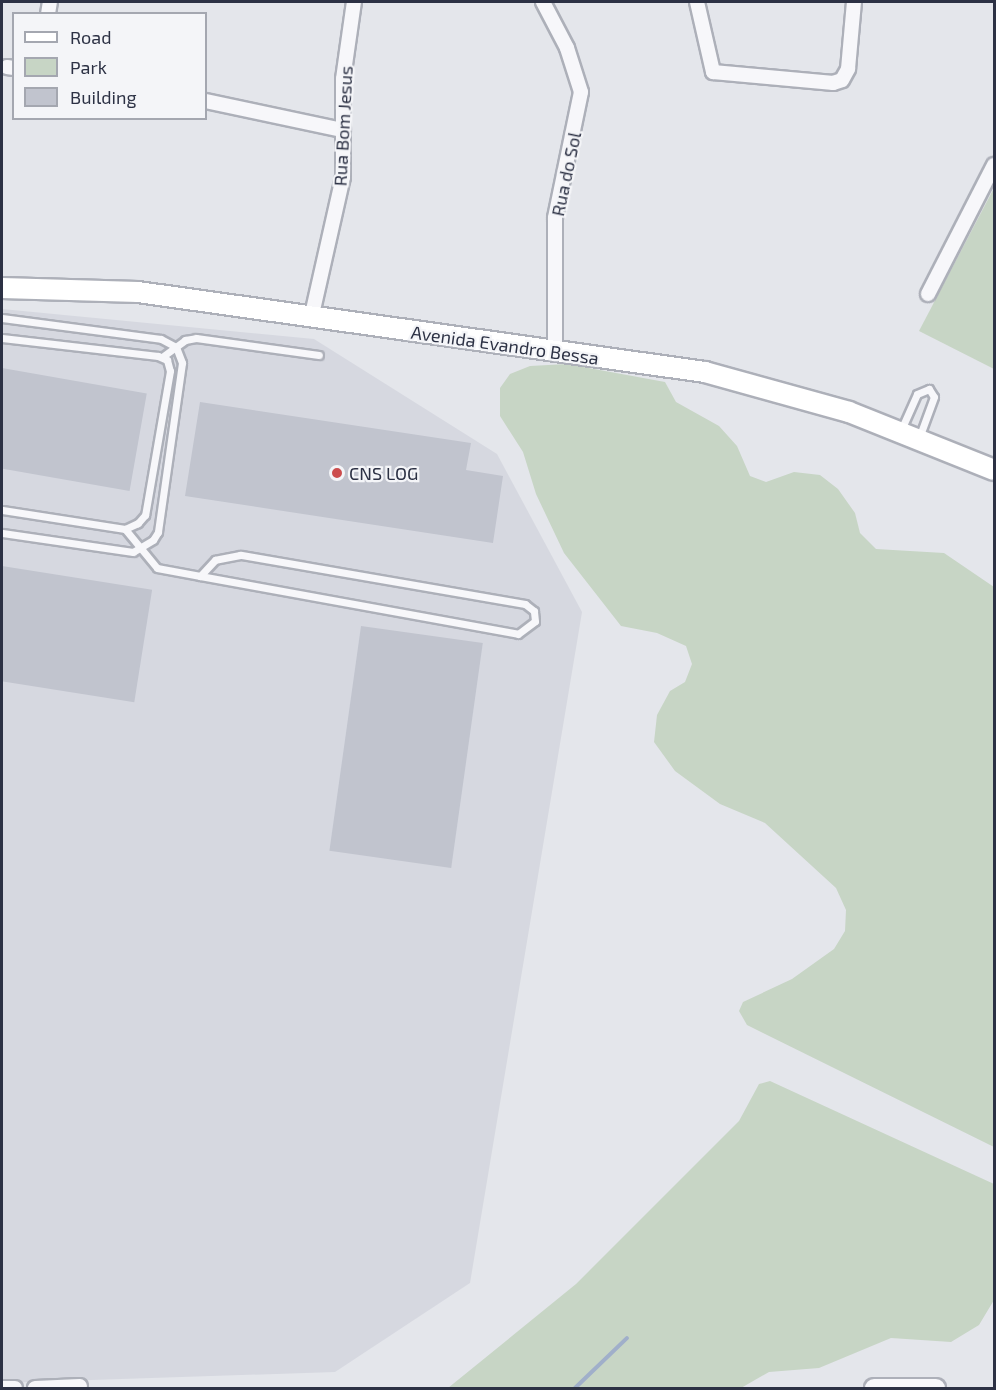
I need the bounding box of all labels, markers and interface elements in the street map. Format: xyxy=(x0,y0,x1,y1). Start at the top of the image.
legend xyxy=(12,12,207,120)
text: Road xyxy=(70,26,111,48)
text: Park xyxy=(70,56,107,78)
street label: Rua Bom Jesus xyxy=(329,65,357,187)
text: Building xyxy=(70,86,137,108)
street label: Rua do Sol xyxy=(547,130,585,218)
street label: Avenida Evandro Bessa xyxy=(410,321,600,369)
place label: CNS LOG xyxy=(349,462,418,484)
marker: CNS LOG xyxy=(330,466,344,480)

